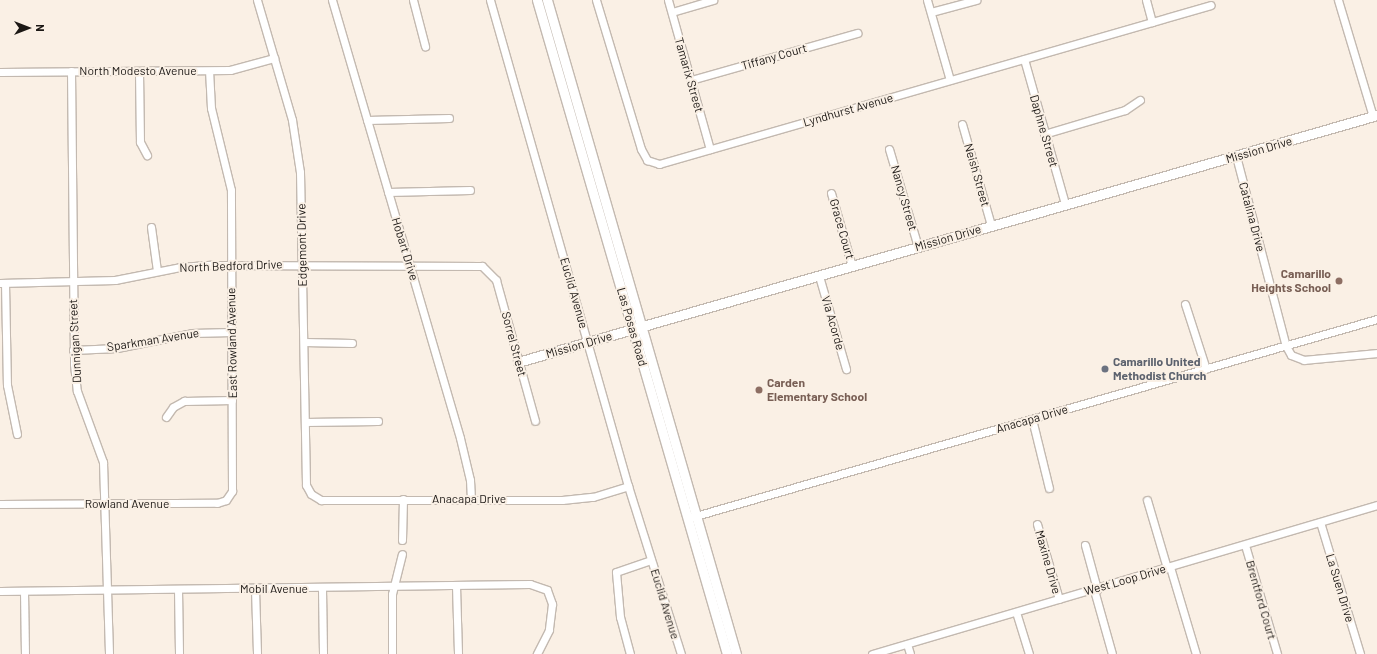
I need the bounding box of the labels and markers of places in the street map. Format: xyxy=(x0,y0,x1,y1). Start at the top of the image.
place label: Camarillo Heights School xyxy=(1251,267,1331,295)
marker: Camarillo Heights School xyxy=(1334,276,1344,286)
place label: Camarillo United Methodist Church xyxy=(1113,355,1206,383)
marker: Camarillo United Methodist Church xyxy=(1100,364,1110,374)
place label: Carden Elementary School xyxy=(767,376,867,404)
marker: Carden Elementary School xyxy=(754,385,764,395)

